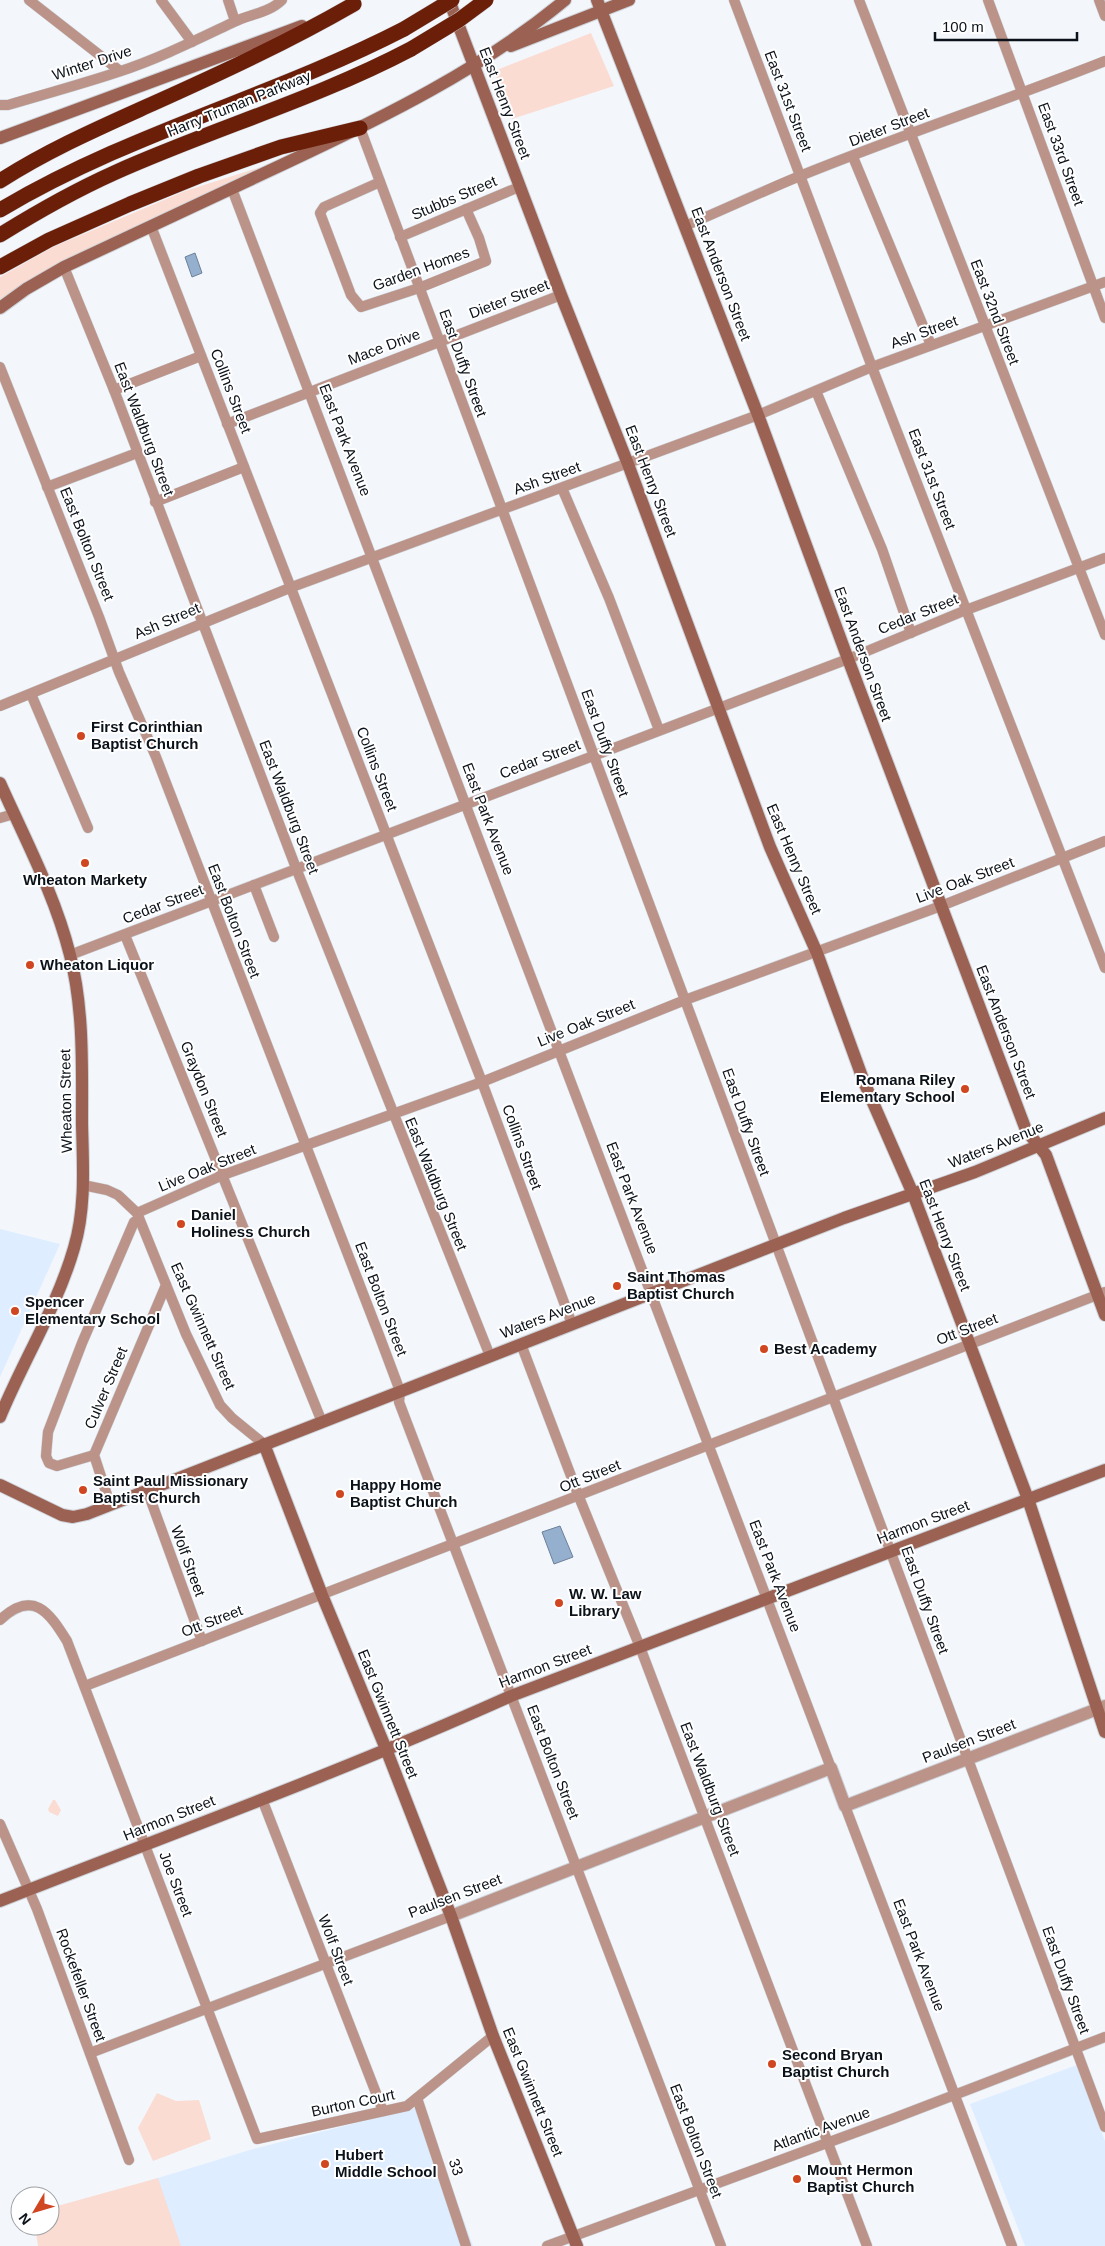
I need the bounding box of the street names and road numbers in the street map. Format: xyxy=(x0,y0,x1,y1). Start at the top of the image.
street label: Winter Drive xyxy=(50,42,134,83)
street label: East Henry Street xyxy=(476,45,535,162)
street label: East 31st Street xyxy=(761,48,816,154)
street label: Harry Truman Parkway xyxy=(165,67,314,140)
street label: East 33rd Street xyxy=(1035,100,1088,208)
street label: Dieter Street xyxy=(846,103,932,150)
street label: Stubbs Street xyxy=(409,172,500,223)
street label: East Anderson Street xyxy=(688,205,755,344)
street label: Garden Homes xyxy=(370,243,472,294)
street label: East 32nd Street xyxy=(968,257,1024,368)
street label: Dieter Street xyxy=(466,275,552,322)
street label: East Duffy Street xyxy=(436,307,491,420)
street label: Ash Street xyxy=(888,311,960,351)
street label: Mace Drive xyxy=(345,325,422,368)
street label: Collins Street xyxy=(208,346,256,436)
street label: East Waldburg Street xyxy=(111,359,178,499)
street label: East Park Avenue xyxy=(316,381,375,498)
street label: East Henry Street xyxy=(622,423,681,540)
street label: East 31st Street xyxy=(905,426,960,532)
street label: Ash Street xyxy=(511,457,583,497)
street label: East Bolton Street xyxy=(57,485,118,604)
street label: East Anderson Street xyxy=(831,584,896,724)
street label: Cedar Street xyxy=(875,589,961,637)
street label: Ash Street xyxy=(131,599,203,642)
street label: East Duffy Street xyxy=(578,687,633,800)
street label: Collins Street xyxy=(354,724,402,814)
street label: Cedar Street xyxy=(497,735,583,782)
street label: East Waldburg Street xyxy=(256,737,323,877)
street label: East Park Avenue xyxy=(459,760,518,877)
street label: East Henry Street xyxy=(764,801,826,917)
street label: Live Oak Street xyxy=(914,853,1017,906)
street label: East Bolton Street xyxy=(205,861,264,981)
street label: Cedar Street xyxy=(120,880,206,927)
street label: East Anderson Street xyxy=(973,963,1040,1102)
street label: Live Oak Street xyxy=(535,995,638,1050)
street label: Graydon Street xyxy=(178,1038,232,1140)
street label: Wheaton Street xyxy=(56,1048,75,1153)
street label: East Duffy Street xyxy=(719,1066,774,1179)
street label: Collins Street xyxy=(499,1102,546,1192)
street label: East Waldburg Street xyxy=(402,1115,471,1254)
street label: Waters Avenue xyxy=(946,1118,1046,1171)
street label: East Park Avenue xyxy=(603,1139,662,1256)
street label: Live Oak Street xyxy=(156,1140,259,1195)
street label: East Henry Street xyxy=(916,1177,975,1294)
street label: East Bolton Street xyxy=(352,1239,411,1359)
street label: East Gwinnett Street xyxy=(168,1259,240,1393)
street label: Waters Avenue xyxy=(498,1290,598,1342)
street label: Ott Street xyxy=(934,1309,1001,1348)
street label: Culver Street xyxy=(81,1343,131,1431)
street label: Ott Street xyxy=(557,1455,624,1495)
street label: Harmon Street xyxy=(874,1496,972,1547)
street label: East Park Avenue xyxy=(746,1517,805,1634)
street label: Wolf Street xyxy=(168,1523,209,1599)
street label: East Duffy Street xyxy=(898,1544,953,1657)
street label: Ott Street xyxy=(179,1601,246,1640)
street label: Harmon Street xyxy=(496,1640,594,1691)
street label: East Gwinnett Street xyxy=(355,1647,422,1782)
street label: East Bolton Street xyxy=(524,1702,583,1822)
street label: Paulsen Street xyxy=(920,1715,1019,1766)
street label: East Waldburg Street xyxy=(677,1719,744,1859)
street label: Harmon Street xyxy=(120,1791,218,1844)
street label: Joe Street xyxy=(156,1849,197,1920)
street label: Paulsen Street xyxy=(406,1870,505,1921)
street label: East Park Avenue xyxy=(890,1896,949,2013)
street label: Wolf Street xyxy=(315,1912,358,1988)
street label: East Duffy Street xyxy=(1039,1924,1094,2037)
street label: Rockefeller Street xyxy=(53,1926,110,2045)
street label: East Gwinnett Street xyxy=(500,2025,567,2160)
street label: East Bolton Street xyxy=(667,2081,726,2201)
street label: Burton Court xyxy=(310,2085,397,2120)
street label: Atlantic Avenue xyxy=(769,2103,872,2154)
street label: 33 xyxy=(446,2156,467,2177)

